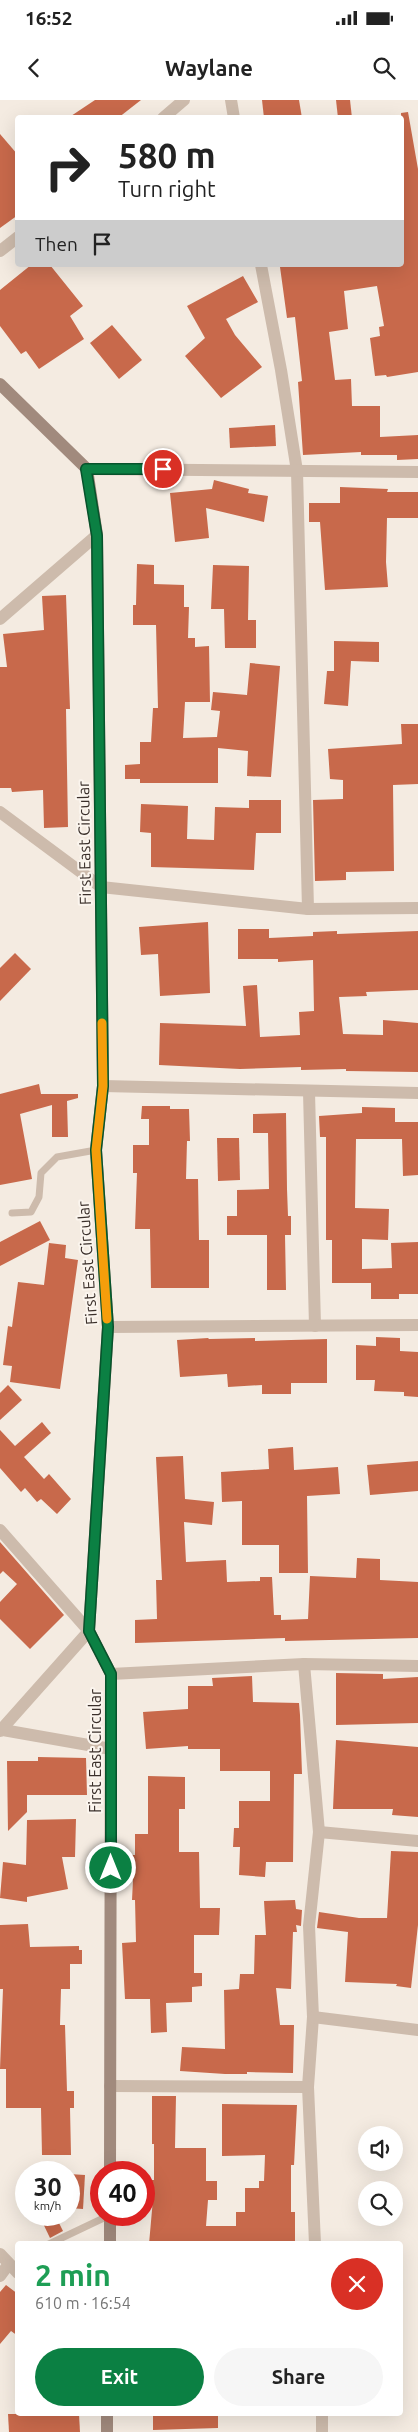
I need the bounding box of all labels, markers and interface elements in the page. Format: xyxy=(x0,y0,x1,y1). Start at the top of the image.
text: 16:52 xyxy=(25,7,73,29)
icon: back xyxy=(20,54,48,82)
icon: search xyxy=(370,54,398,82)
text: Waylane xyxy=(165,55,253,80)
icon: right xyxy=(35,135,100,200)
text: 580 m xyxy=(118,135,216,175)
text: Turn right xyxy=(118,176,216,201)
icon: arrive xyxy=(88,230,116,258)
text: Then xyxy=(35,233,78,255)
pin xyxy=(142,448,184,490)
icon: arrive xyxy=(149,455,177,483)
street label: First East Circular xyxy=(74,781,94,905)
street label: First East Circular xyxy=(74,1200,100,1326)
street label: First East Circular xyxy=(86,1689,104,1813)
position arrow xyxy=(84,1841,136,1893)
map controls xyxy=(358,2126,403,2226)
button: sound xyxy=(358,2126,403,2171)
speed limit sign: 40 xyxy=(90,2161,155,2226)
text: 30 xyxy=(33,2173,62,2201)
button: search xyxy=(358,2181,403,2226)
text: km/h xyxy=(34,2199,61,2212)
text: 2 min xyxy=(35,2258,111,2292)
button: close xyxy=(331,2258,383,2310)
text: 610 m · 16:54 xyxy=(35,2294,131,2312)
button: Exit xyxy=(35,2348,204,2406)
button: Share xyxy=(214,2348,383,2406)

